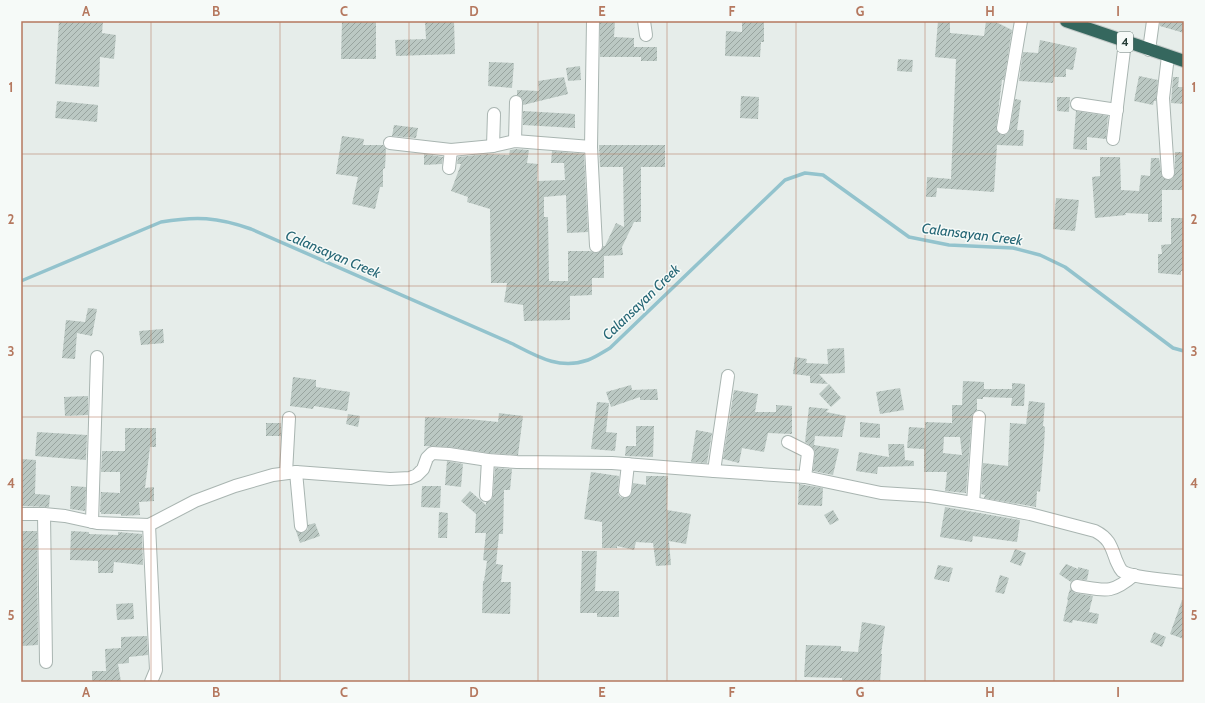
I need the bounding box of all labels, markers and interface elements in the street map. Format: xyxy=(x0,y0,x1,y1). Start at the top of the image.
text: A xyxy=(82,3,91,19)
text: B xyxy=(212,3,220,19)
text: C xyxy=(340,3,348,19)
text: D xyxy=(469,3,479,19)
text: E xyxy=(598,3,606,19)
text: F xyxy=(729,3,736,19)
text: G xyxy=(856,3,865,19)
text: H xyxy=(985,3,995,19)
text: I xyxy=(1116,3,1120,19)
road number: 4 xyxy=(1117,32,1133,52)
text: 1 xyxy=(9,79,13,95)
text: 1 xyxy=(1192,79,1196,95)
text: 2 xyxy=(8,211,15,227)
text: 2 xyxy=(1191,211,1198,227)
water label: Calansayan Creek xyxy=(921,219,1024,249)
water label: Calansayan Creek xyxy=(283,226,384,282)
water label: Calansayan Creek xyxy=(598,260,684,344)
text: 3 xyxy=(7,343,15,359)
text: 3 xyxy=(1190,343,1198,359)
text: 4 xyxy=(7,475,15,491)
text: 4 xyxy=(1190,475,1198,491)
text: 5 xyxy=(8,607,15,623)
text: 5 xyxy=(1191,607,1198,623)
text: A xyxy=(82,684,91,700)
text: B xyxy=(212,684,220,700)
text: C xyxy=(340,684,348,700)
text: D xyxy=(469,684,479,700)
text: E xyxy=(598,684,606,700)
text: F xyxy=(729,684,736,700)
text: G xyxy=(856,684,865,700)
text: H xyxy=(985,684,995,700)
text: I xyxy=(1116,684,1120,700)

